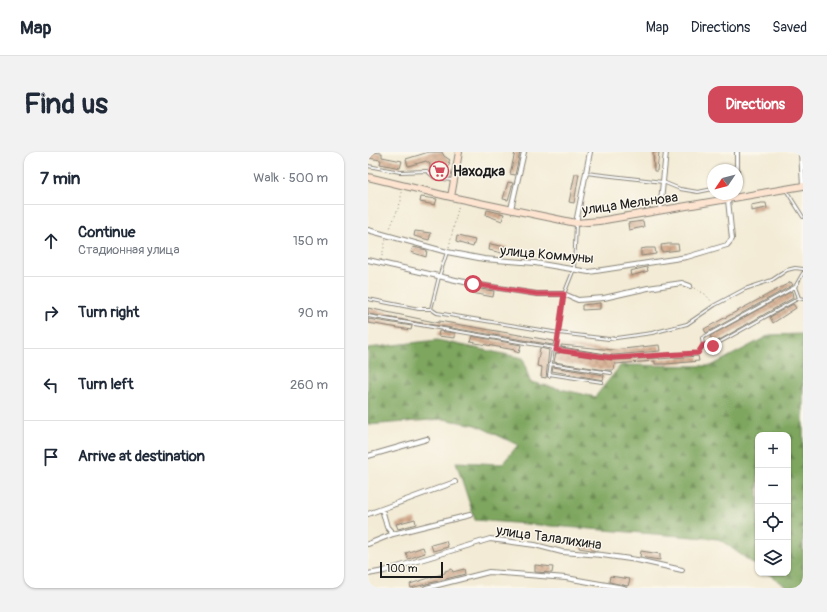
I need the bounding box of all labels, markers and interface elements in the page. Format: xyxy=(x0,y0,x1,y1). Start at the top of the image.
text: Map xyxy=(20,16,51,40)
text: Map xyxy=(646,19,669,36)
text: Directions xyxy=(691,19,750,36)
text: Saved xyxy=(772,19,807,36)
button: Directions xyxy=(708,86,803,123)
text: Find us xyxy=(24,87,108,122)
supermarket icon: Находка xyxy=(428,160,450,182)
place label: Находка xyxy=(453,163,506,180)
north arrow xyxy=(707,164,743,200)
text: 7 min xyxy=(40,168,80,189)
text: Walk · 500 m xyxy=(253,170,328,186)
street label: улица Мельнова xyxy=(580,188,679,219)
text: Continue xyxy=(78,223,136,242)
icon: ahead xyxy=(40,230,62,252)
text: 150 m xyxy=(293,233,328,249)
text: Стадионная улица xyxy=(78,242,179,258)
street label: улица Коммуны xyxy=(498,242,594,267)
route start xyxy=(464,275,482,293)
icon: right xyxy=(40,302,62,324)
text: Turn right xyxy=(78,303,139,322)
text: 90 m xyxy=(298,305,328,321)
route end xyxy=(704,337,722,355)
icon: left xyxy=(40,374,62,396)
text: Turn left xyxy=(78,375,134,394)
text: 260 m xyxy=(290,377,328,393)
map controls xyxy=(755,432,791,576)
button: + xyxy=(755,432,791,468)
icon: arrive xyxy=(40,446,62,468)
text: Arrive at destination xyxy=(78,447,205,466)
button: − xyxy=(755,468,791,504)
button: locate xyxy=(755,504,791,540)
street label: улица Талалихина xyxy=(494,522,603,553)
button: layers xyxy=(755,540,791,576)
scale bar xyxy=(380,560,443,579)
text: 100 m xyxy=(386,562,417,575)

